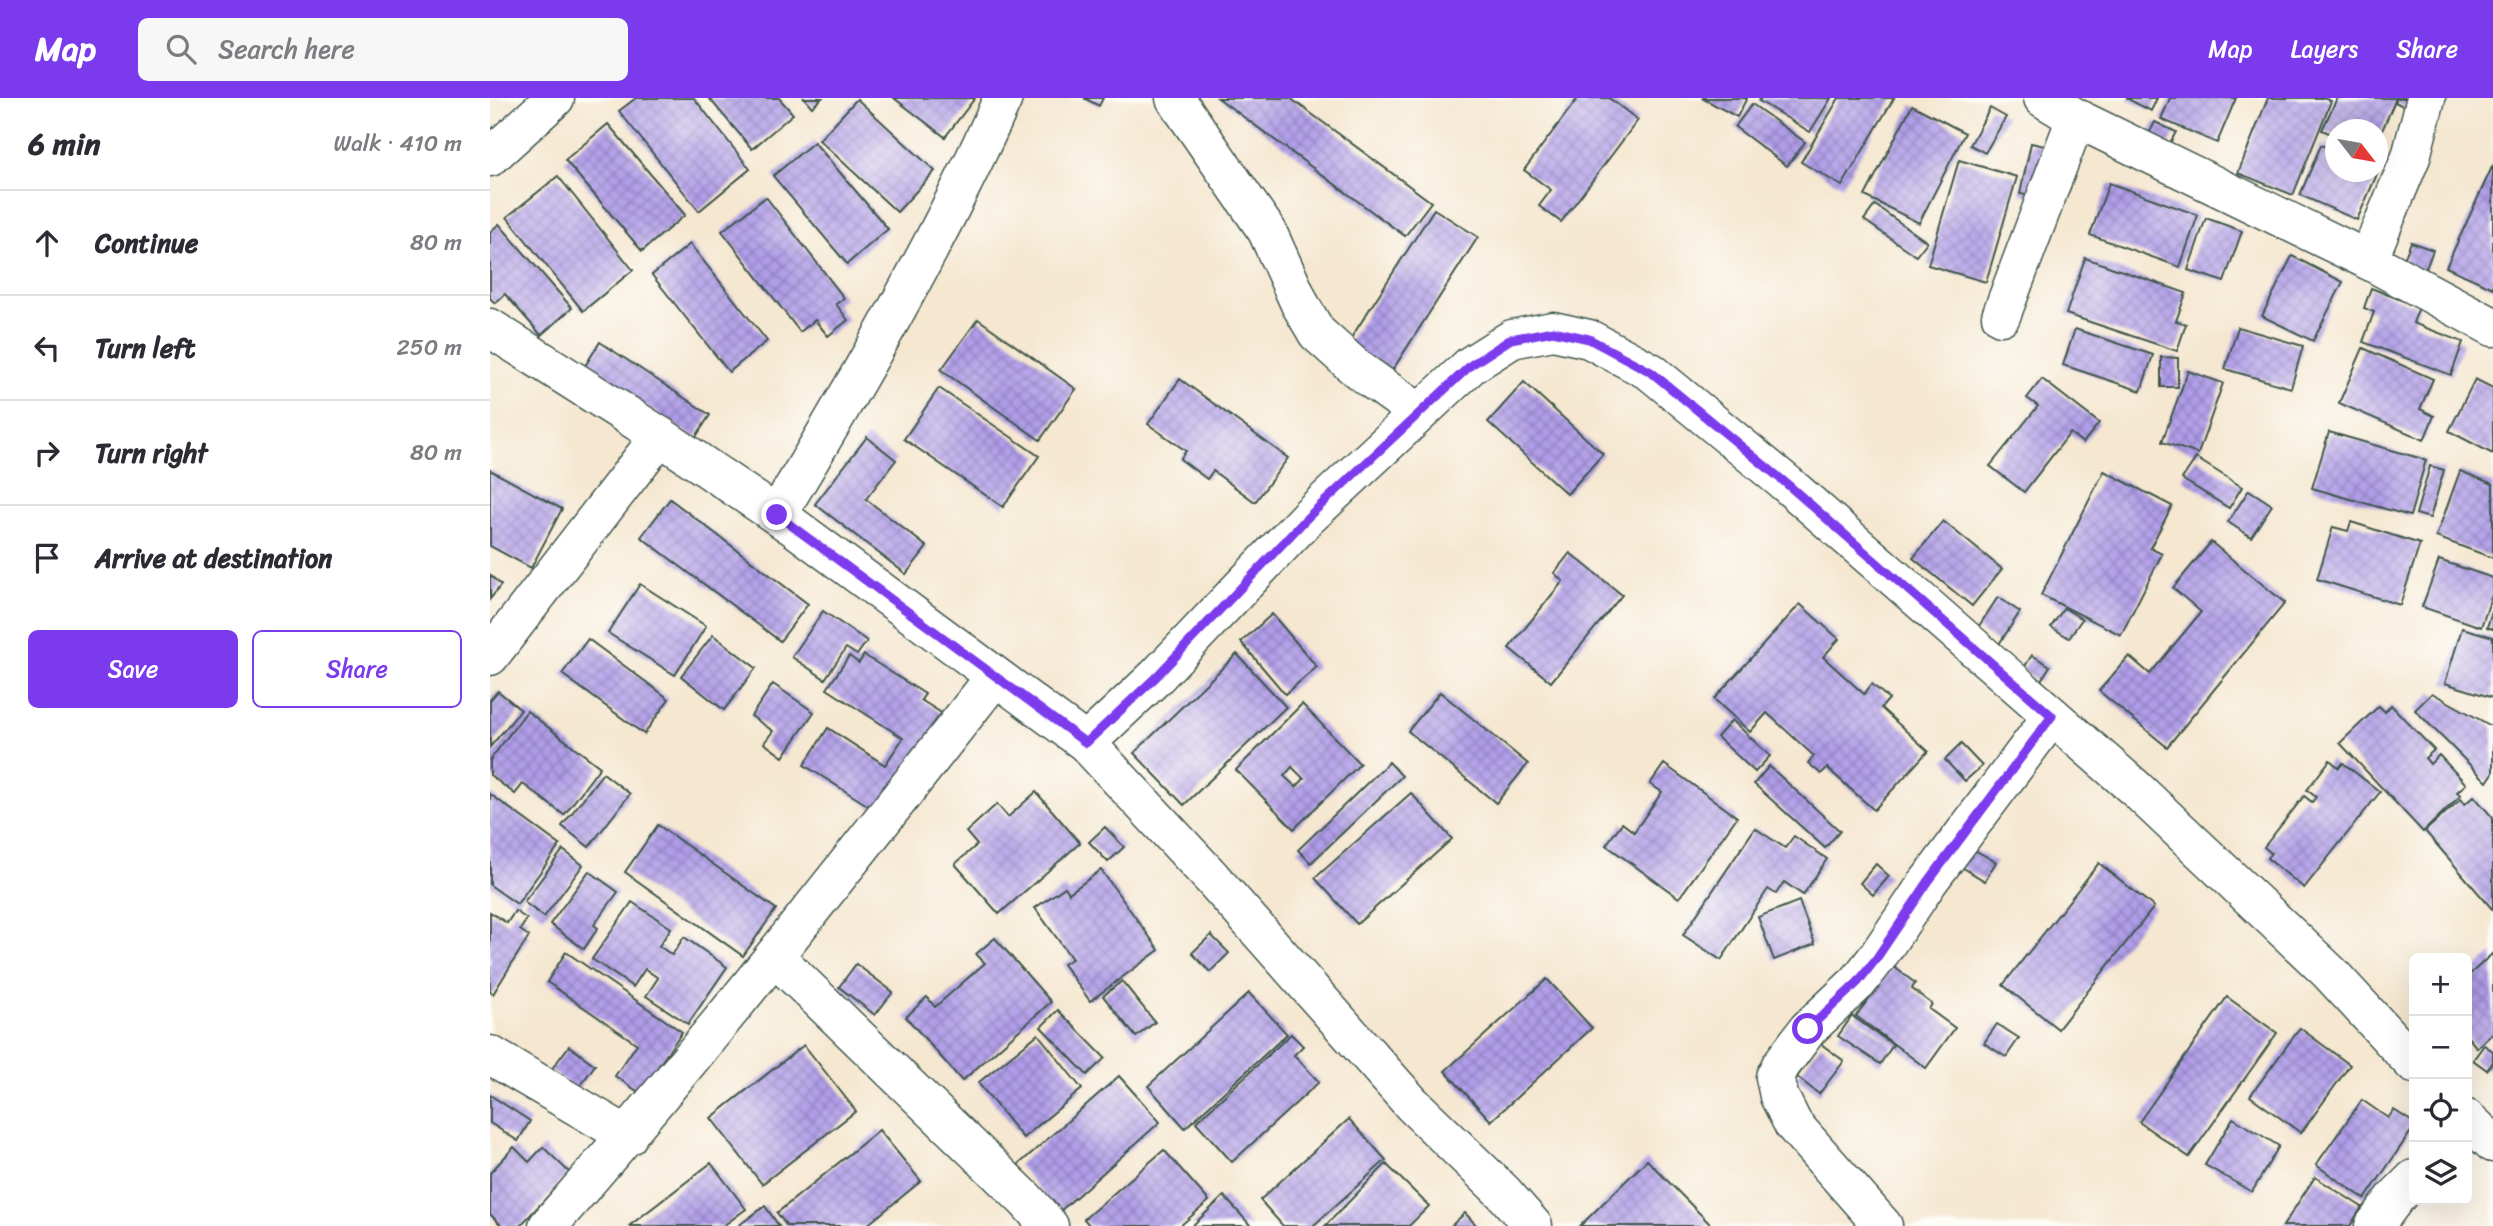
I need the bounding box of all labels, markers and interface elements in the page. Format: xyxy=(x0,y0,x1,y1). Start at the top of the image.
search box xyxy=(138,18,628,81)
text: Map xyxy=(35,20,96,78)
text: Search here xyxy=(218,26,355,72)
text: Map xyxy=(2208,28,2253,70)
text: Layers xyxy=(2291,28,2358,70)
text: Share xyxy=(2396,28,2458,70)
icon: search xyxy=(162,30,200,68)
text: 6 min xyxy=(28,117,100,171)
north arrow xyxy=(2325,119,2388,182)
text: Walk · 410 m xyxy=(333,123,462,164)
text: Continue xyxy=(95,220,198,266)
text: 80 m xyxy=(410,222,462,263)
icon: ahead xyxy=(28,224,66,262)
text: Turn left xyxy=(95,325,195,371)
text: 250 m xyxy=(396,327,462,368)
icon: left xyxy=(28,329,66,367)
text: Turn right xyxy=(95,430,208,476)
text: 80 m xyxy=(410,432,462,473)
icon: right xyxy=(28,434,66,472)
route end xyxy=(761,499,792,530)
text: Arrive at destination xyxy=(95,535,332,581)
icon: arrive xyxy=(28,539,66,577)
button: Save xyxy=(28,630,238,708)
button: Share xyxy=(252,630,462,708)
map controls xyxy=(2409,953,2472,1205)
button: + xyxy=(2409,953,2472,1016)
route start xyxy=(1792,1013,1823,1044)
button: − xyxy=(2409,1016,2472,1079)
button: locate xyxy=(2409,1079,2472,1142)
button: layers xyxy=(2409,1142,2472,1205)

